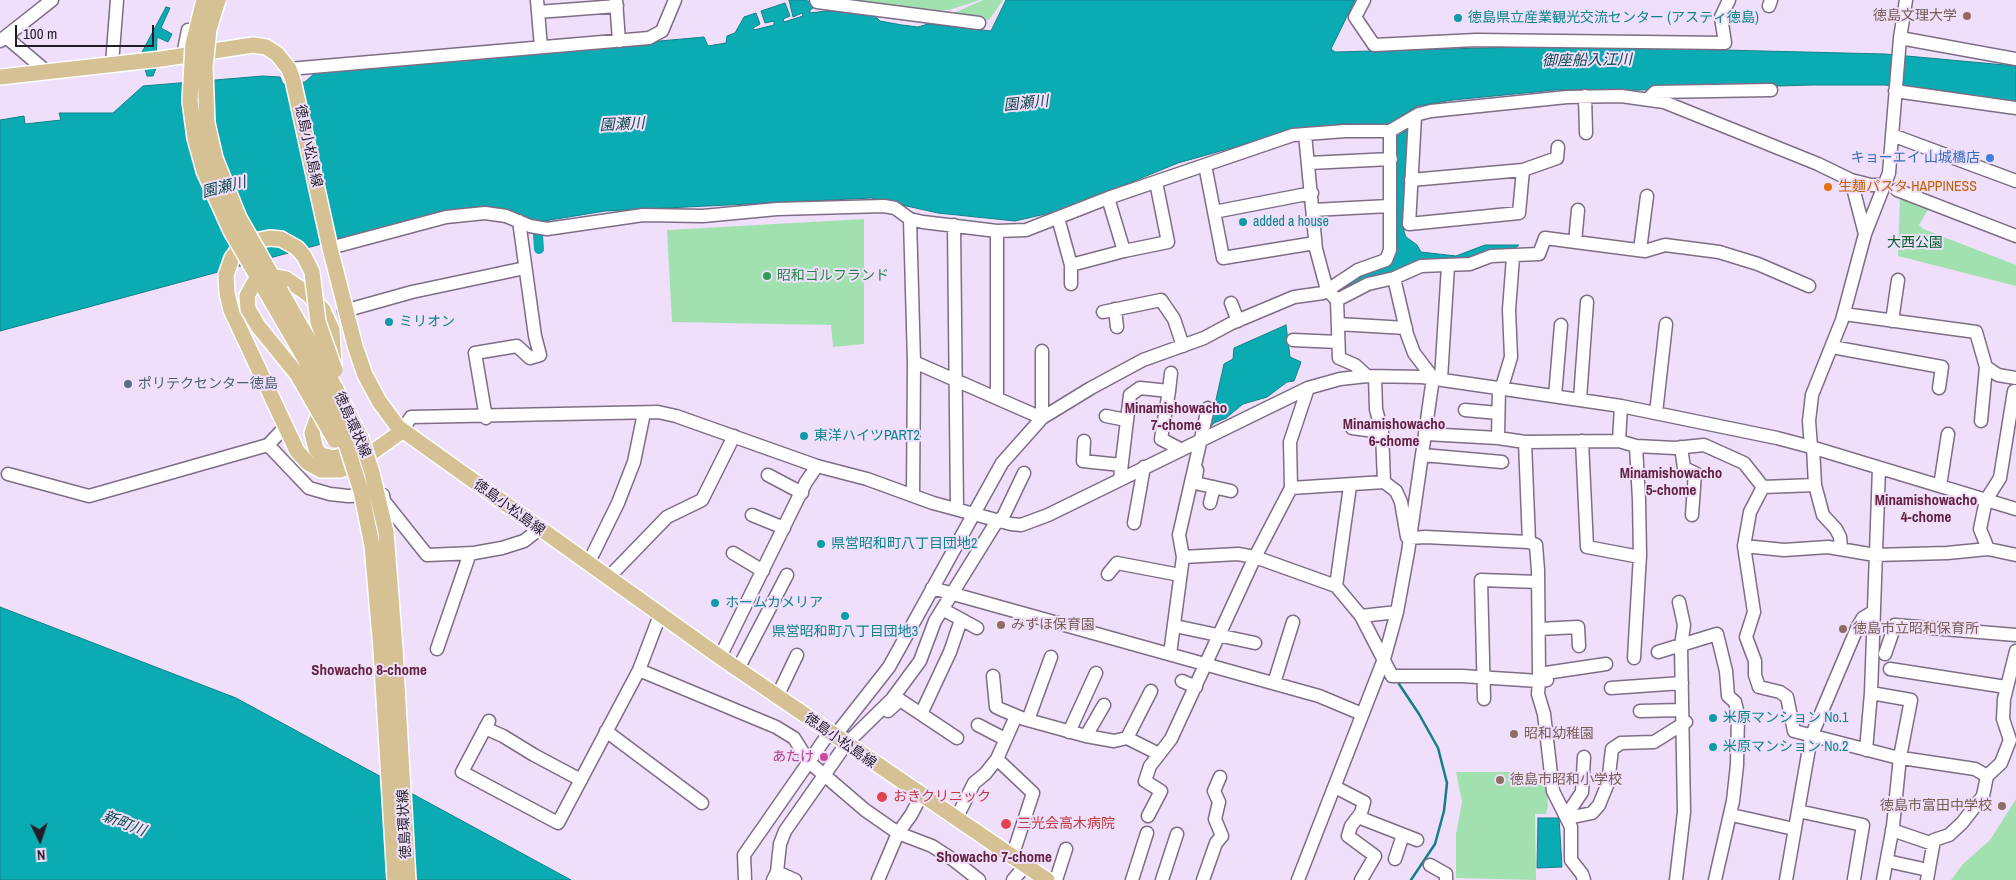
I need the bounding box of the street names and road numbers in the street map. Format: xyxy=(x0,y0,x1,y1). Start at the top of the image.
street label: 徳島小松島線 xyxy=(291,103,325,189)
street label: 徳島環状線 xyxy=(330,390,374,460)
street label: 徳島小松島線 xyxy=(470,477,548,539)
street label: 徳島小松島線 xyxy=(801,710,879,772)
street label: 徳島環状線 xyxy=(395,789,415,859)

